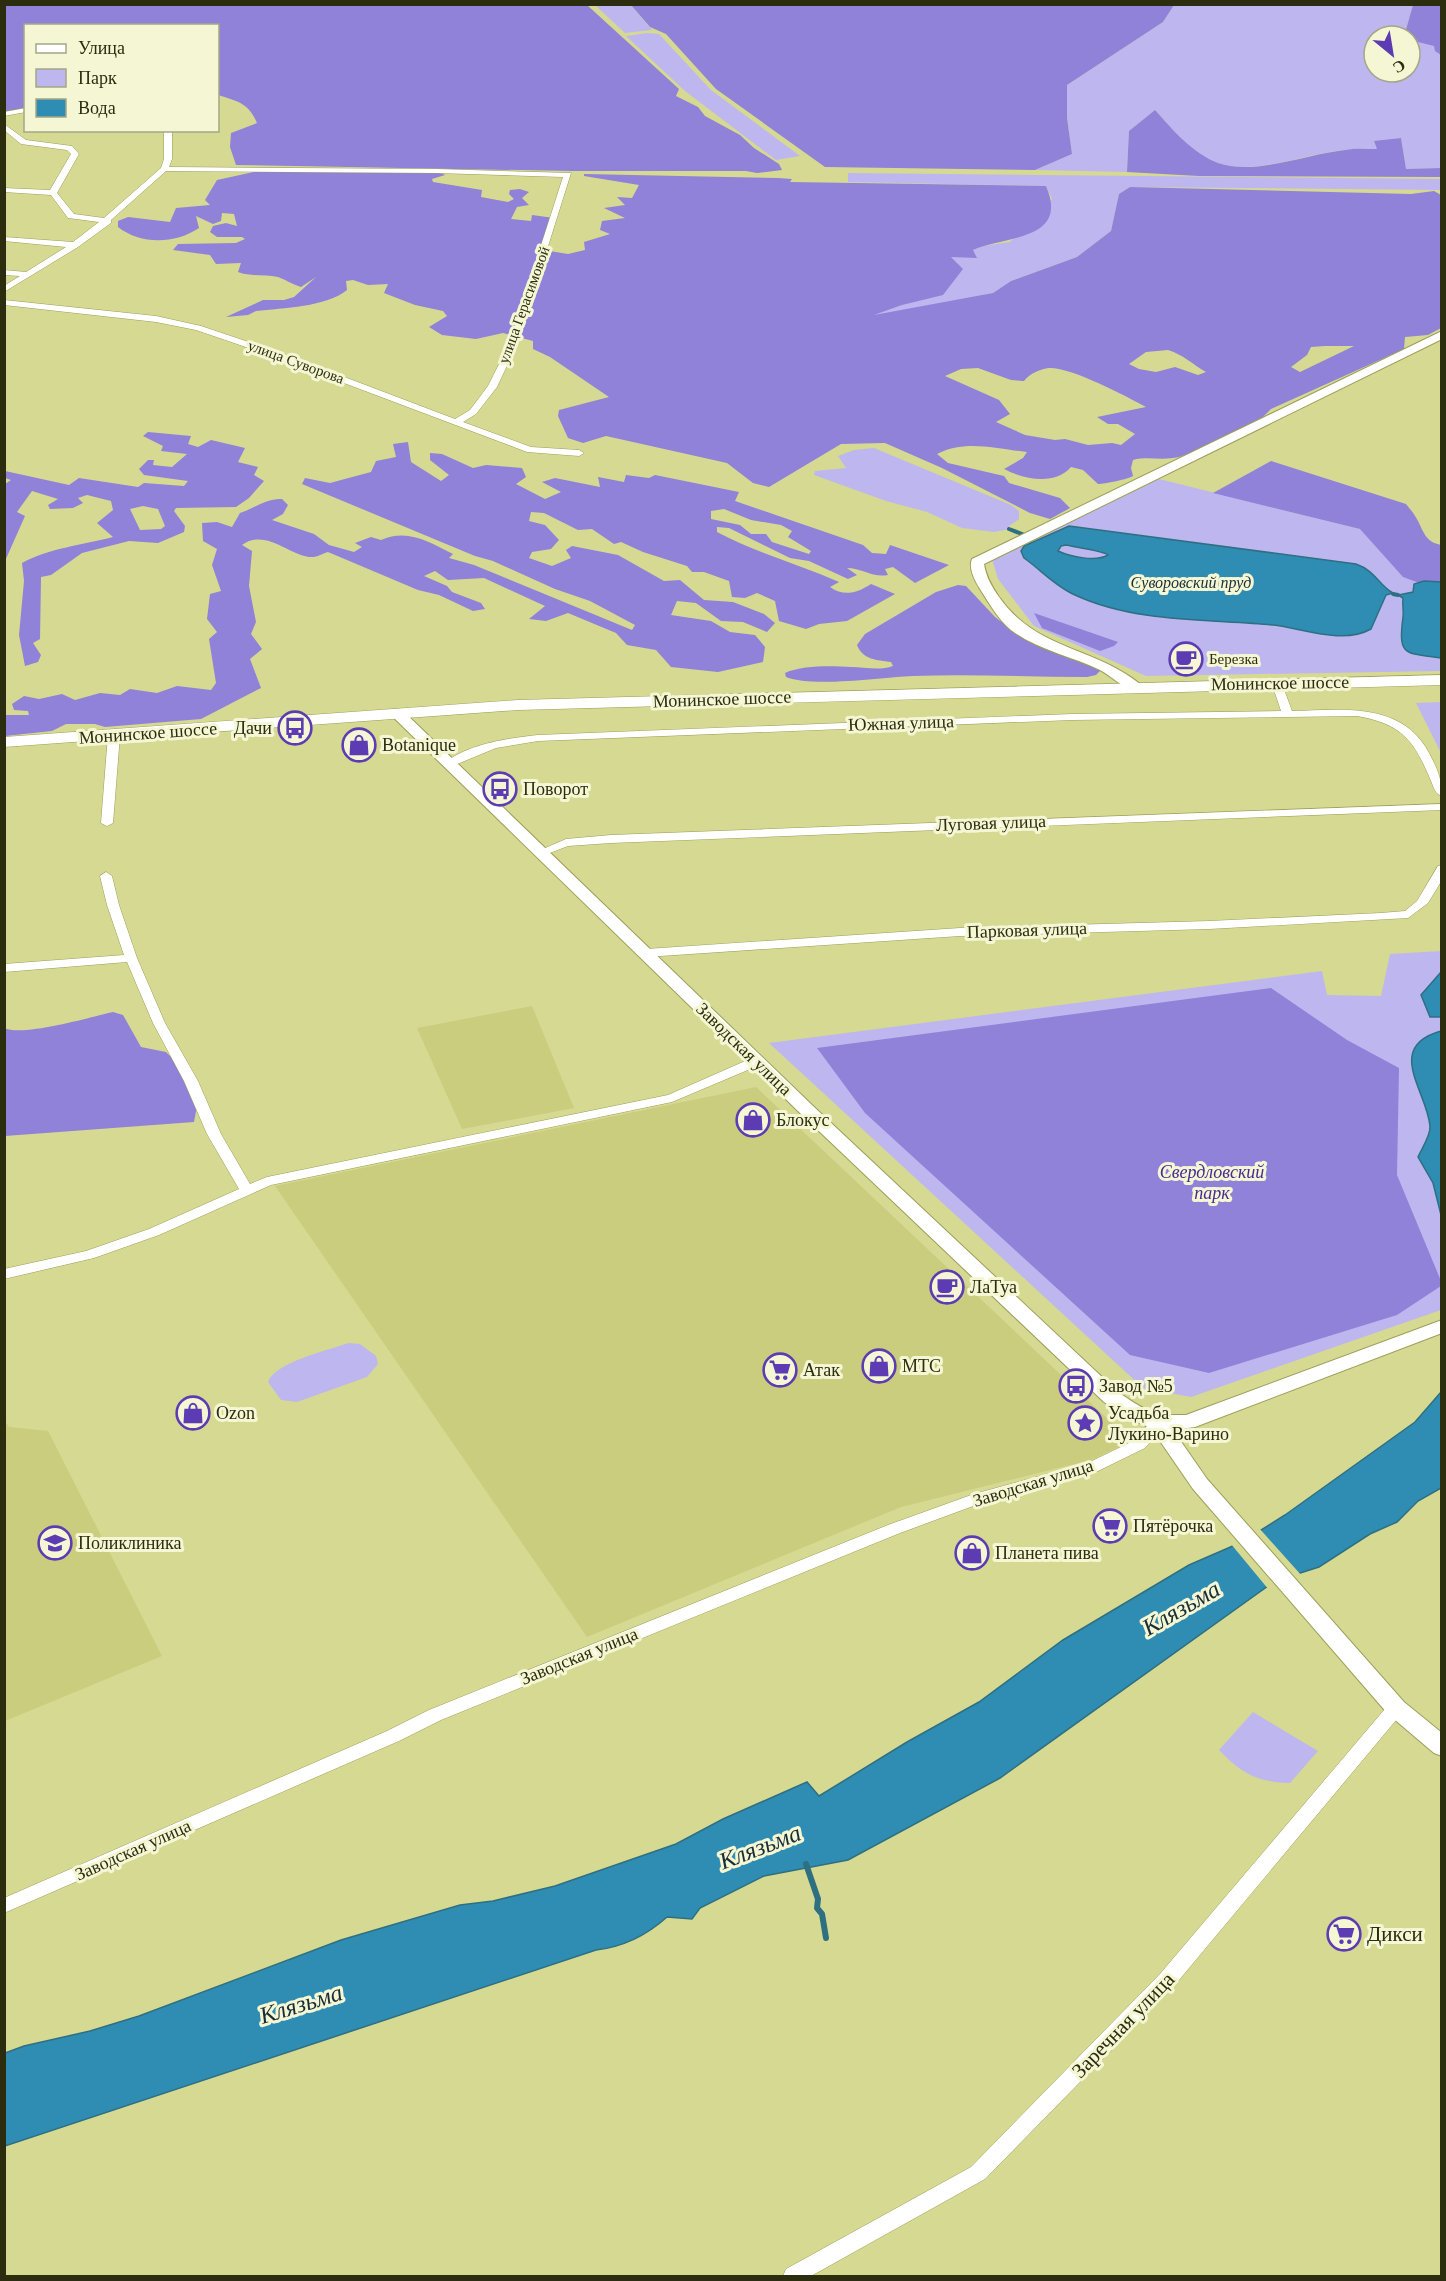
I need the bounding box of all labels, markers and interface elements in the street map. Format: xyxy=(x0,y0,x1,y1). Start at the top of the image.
legend xyxy=(24,24,219,132)
north arrow xyxy=(1362,24,1422,84)
text: Улица xyxy=(78,38,125,58)
text: С xyxy=(1390,56,1409,77)
text: Парк xyxy=(78,68,117,88)
text: Вода xyxy=(78,98,116,118)
street label: улица Герасимовой xyxy=(495,244,553,366)
street label: улица Суворова xyxy=(246,337,346,387)
water label: Суворовский пруд xyxy=(1131,574,1251,592)
cafe icon: Березка xyxy=(1168,641,1204,677)
place label: Березка xyxy=(1209,651,1259,667)
street label: Монинское шоссе xyxy=(1211,672,1349,694)
street label: Монинское шоссе xyxy=(652,687,792,711)
bus stop icon: Дачи xyxy=(277,710,313,746)
street label: Южная улица xyxy=(848,711,954,735)
street label: Монинское шоссе xyxy=(78,718,218,748)
place label: Дачи xyxy=(234,718,272,738)
shop icon: Botanique xyxy=(341,727,377,763)
place label: Botanique xyxy=(382,735,456,755)
bus stop icon: Поворот xyxy=(482,771,518,807)
place label: Поворот xyxy=(523,779,588,799)
street label: Луговая улица xyxy=(936,811,1046,835)
street label: Парковая улица xyxy=(967,918,1087,942)
street label: Заводская улица xyxy=(692,998,796,1100)
shop icon: Блокус xyxy=(735,1102,771,1138)
place label: Блокус xyxy=(776,1110,830,1130)
park label: Свердловский парк xyxy=(1160,1162,1264,1203)
cafe icon: ЛаТуа xyxy=(929,1269,965,1305)
place label: ЛаТуа xyxy=(970,1277,1017,1297)
shop icon: МТС xyxy=(861,1348,897,1384)
supermarket icon: Атак xyxy=(762,1352,798,1388)
place label: МТС xyxy=(902,1356,941,1376)
place label: Атак xyxy=(803,1360,840,1380)
bus stop icon: Завод №5 xyxy=(1058,1368,1094,1404)
place label: Завод №5 xyxy=(1099,1376,1173,1396)
shop icon: Ozon xyxy=(175,1395,211,1431)
place label: Ozon xyxy=(216,1403,255,1423)
place label: Усадьба Лукино-Варино xyxy=(1108,1403,1229,1444)
place icon: Усадьба Лукино-Варино xyxy=(1067,1405,1103,1441)
street label: Заводская улица xyxy=(970,1455,1096,1511)
supermarket icon: Пятёрочка xyxy=(1092,1508,1128,1544)
place label: Пятёрочка xyxy=(1133,1516,1213,1536)
school or university icon: Поликлиника xyxy=(37,1525,73,1561)
place label: Поликлиника xyxy=(78,1533,181,1553)
shop icon: Планета пива xyxy=(954,1535,990,1571)
place label: Планета пива xyxy=(995,1543,1099,1563)
water label: Клязьма xyxy=(1137,1575,1224,1641)
street label: Заводская улица xyxy=(517,1623,641,1689)
street label: Заводская улица xyxy=(72,1816,194,1884)
water label: Клязьма xyxy=(715,1820,804,1875)
supermarket icon: Дикси xyxy=(1326,1916,1362,1952)
place label: Дикси xyxy=(1367,1922,1423,1946)
street label: Заречная улица xyxy=(1067,1967,1180,2083)
water label: Клязьма xyxy=(256,1979,346,2029)

